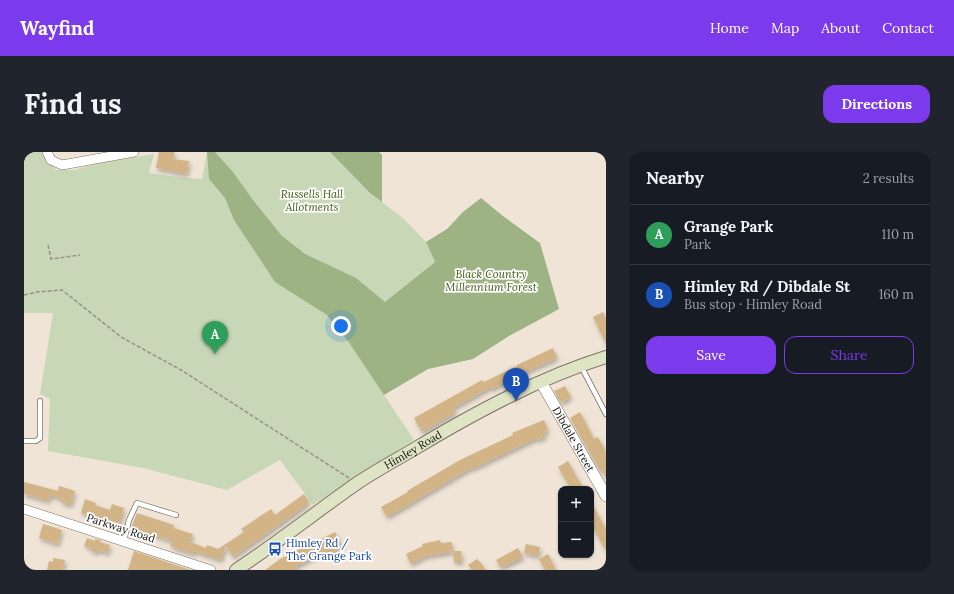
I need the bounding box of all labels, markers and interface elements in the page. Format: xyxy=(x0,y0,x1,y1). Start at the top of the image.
text: Wayfind xyxy=(20,16,94,40)
text: Home xyxy=(710,19,749,37)
text: Map xyxy=(771,19,799,37)
text: About xyxy=(821,19,860,37)
text: Contact xyxy=(882,19,934,37)
button: Directions xyxy=(823,85,930,123)
text: Find us xyxy=(24,86,122,122)
text: Nearby xyxy=(646,167,704,189)
text: 2 results xyxy=(863,170,914,187)
park label: Russells Hall Allotments xyxy=(281,187,343,214)
text: Grange Park xyxy=(684,217,773,236)
text: A xyxy=(655,226,663,243)
text: 110 m xyxy=(881,226,914,243)
text: Park xyxy=(684,236,711,253)
park label: Black Country Millennium Forest xyxy=(445,267,537,294)
text: Himley Rd / Dibdale St xyxy=(684,277,850,296)
text: B xyxy=(655,286,663,303)
text: 160 m xyxy=(879,286,914,303)
text: Bus stop · Himley Road xyxy=(684,296,822,313)
your location xyxy=(331,316,351,336)
pin: A xyxy=(202,321,228,354)
button: Save xyxy=(646,336,776,374)
button: Share xyxy=(784,336,914,374)
pin: B xyxy=(503,368,529,401)
street label: Dibdale Street xyxy=(550,404,598,475)
street label: Himley Road xyxy=(381,427,445,472)
map controls xyxy=(558,486,594,558)
button: + xyxy=(558,486,594,522)
street label: Parkway Road xyxy=(85,510,158,546)
button: − xyxy=(558,522,594,558)
place label: Himley Rd / The Grange Park xyxy=(286,536,372,563)
bus stop icon: Himley Rd / The Grange Park xyxy=(267,541,283,557)

